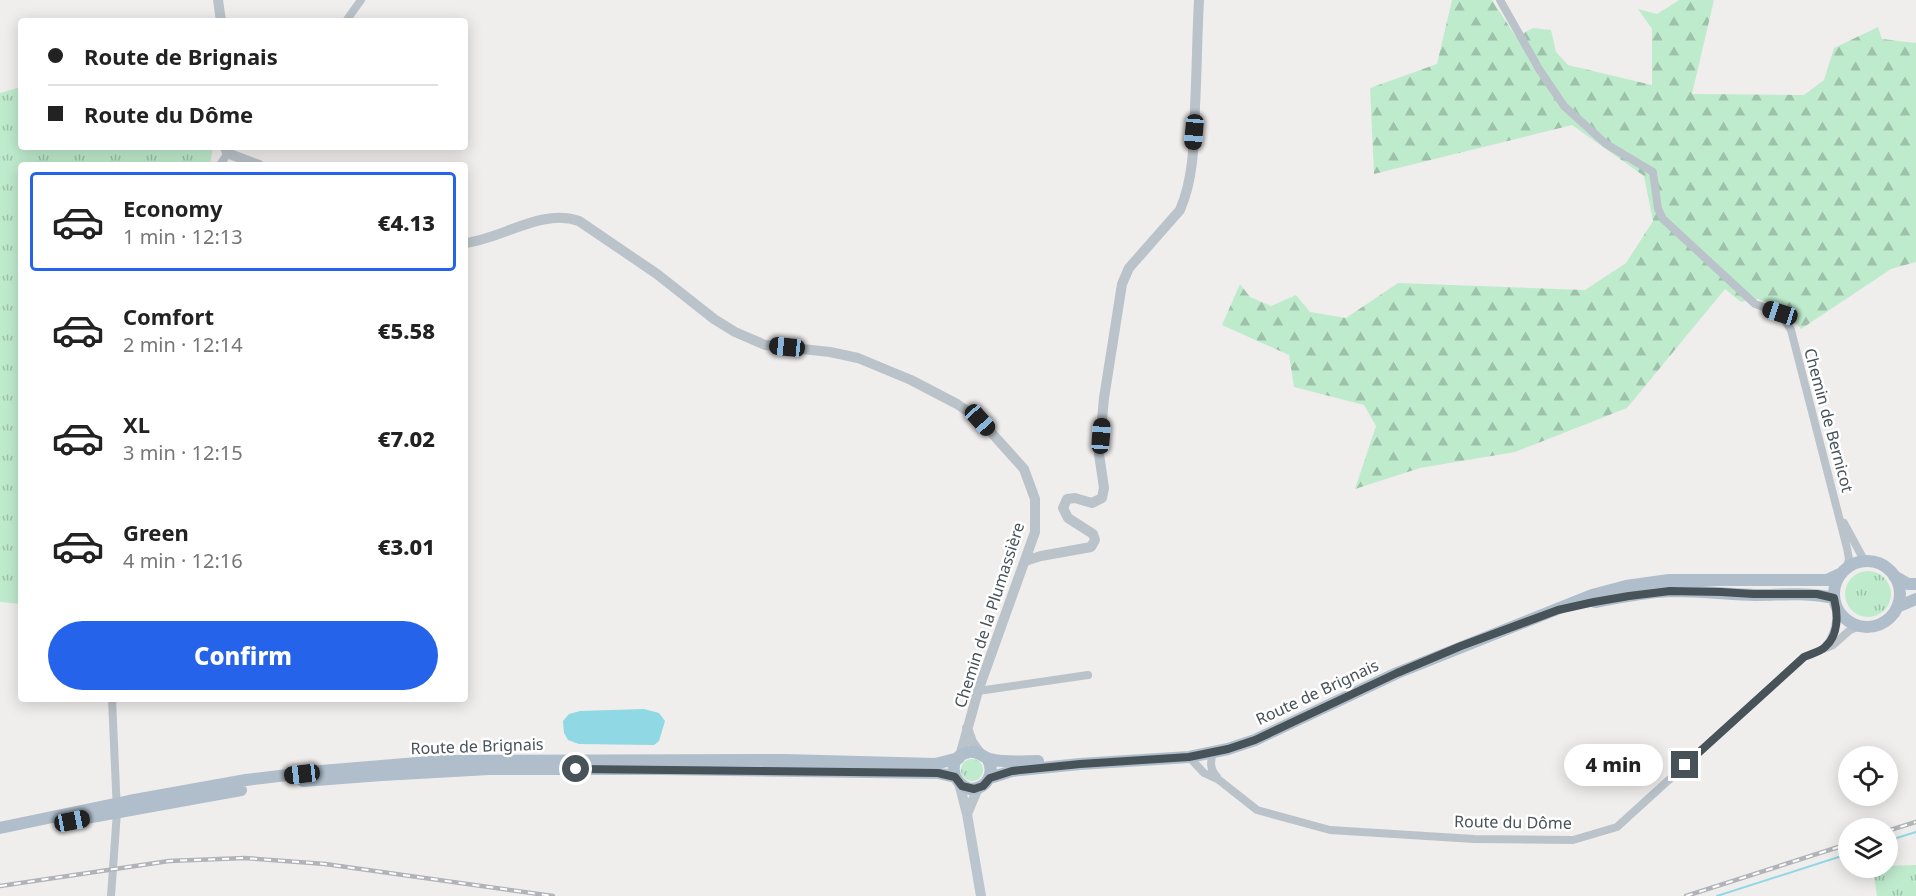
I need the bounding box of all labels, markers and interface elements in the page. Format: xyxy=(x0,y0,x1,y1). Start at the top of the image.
text: Route de Brignais xyxy=(84,41,278,71)
text: Route du Dôme xyxy=(84,99,253,129)
car xyxy=(1183,113,1205,151)
text: Economy xyxy=(123,193,222,223)
icon: car xyxy=(51,195,105,249)
text: €4.13 xyxy=(378,207,435,237)
text: 1 min · 12:13 xyxy=(123,223,243,250)
car xyxy=(1760,299,1800,327)
text: Comfort xyxy=(123,301,214,331)
icon: car xyxy=(51,303,105,357)
text: €5.58 xyxy=(378,315,435,345)
text: 2 min · 12:14 xyxy=(123,331,243,358)
car xyxy=(768,336,806,358)
street label: Chemin de Bernicot xyxy=(1799,345,1859,495)
car xyxy=(961,401,999,439)
text: XL xyxy=(123,409,150,439)
icon: car xyxy=(51,411,105,465)
car xyxy=(1091,417,1111,455)
text: €7.02 xyxy=(378,423,435,453)
text: 3 min · 12:15 xyxy=(123,439,243,466)
text: Green xyxy=(123,517,189,547)
icon: car xyxy=(51,519,105,573)
street label: Chemin de la Plumassière xyxy=(949,519,1029,711)
text: €3.01 xyxy=(378,531,435,561)
text: 4 min · 12:16 xyxy=(123,547,243,574)
button: Confirm xyxy=(48,621,438,690)
street label: Route de Brignais xyxy=(1252,654,1382,730)
street label: Route de Brignais xyxy=(410,733,544,759)
callout: 4 min xyxy=(1565,744,1664,786)
map controls xyxy=(1838,746,1898,878)
button: locate xyxy=(1838,746,1898,806)
text: 4 min xyxy=(1586,751,1641,778)
route end xyxy=(1671,751,1698,778)
route start xyxy=(562,755,589,782)
car xyxy=(283,763,321,785)
car xyxy=(53,809,91,833)
street label: Route du Dôme xyxy=(1454,810,1572,834)
button: layers xyxy=(1838,818,1898,878)

